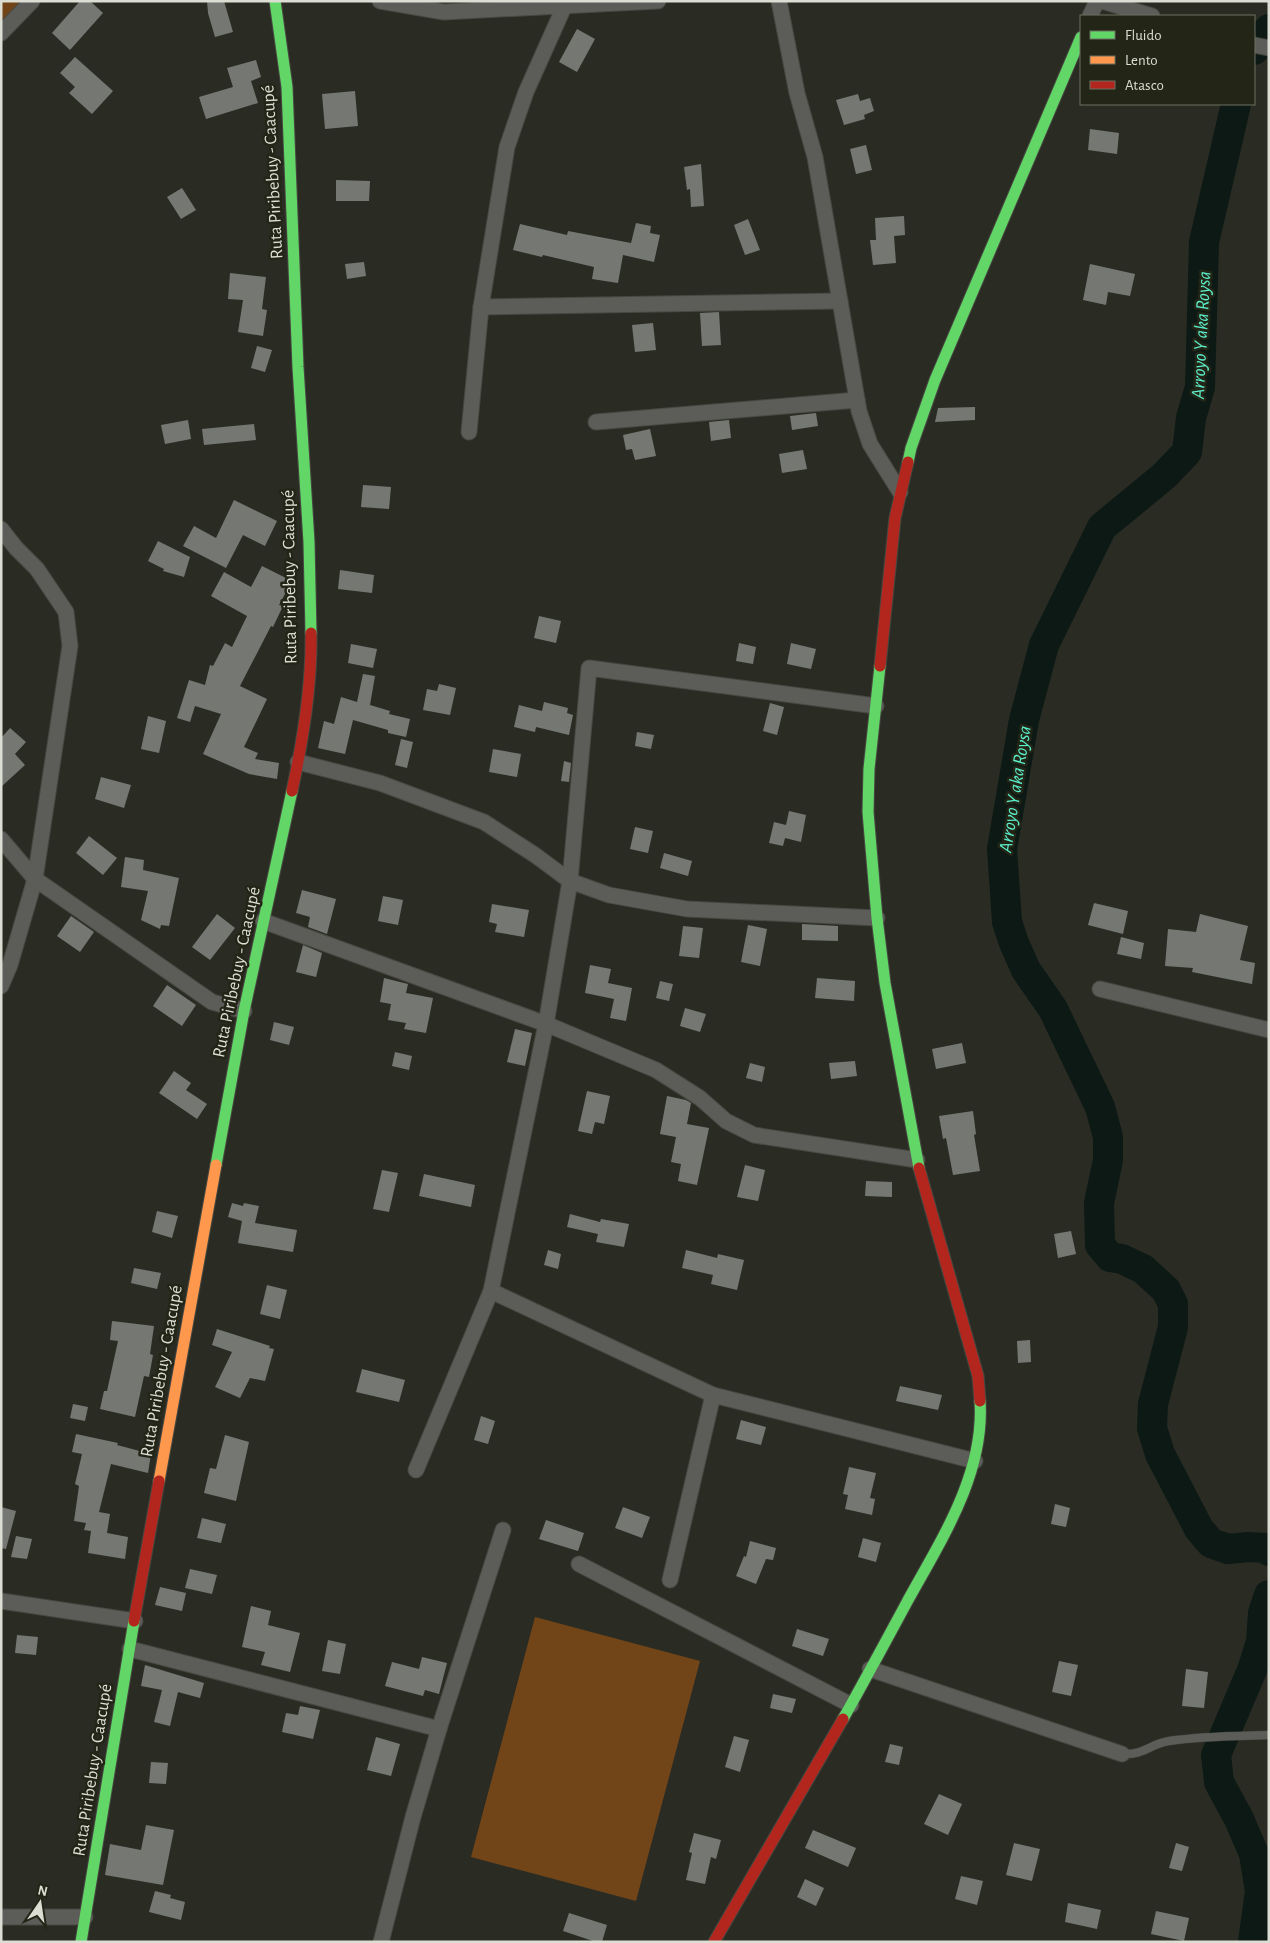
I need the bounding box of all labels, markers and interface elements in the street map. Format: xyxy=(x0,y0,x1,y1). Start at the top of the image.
legend xyxy=(1080,15,1255,105)
text: Fluido xyxy=(1125,28,1162,43)
text: Lento xyxy=(1125,53,1158,68)
text: Atasco xyxy=(1125,78,1164,93)
street label: Ruta Piribebuy - Caacupé xyxy=(259,85,287,259)
water label: Arroyo Y aka Roysa xyxy=(1189,271,1214,400)
street label: Ruta Piribebuy - Caacupé xyxy=(279,490,301,664)
water label: Arroyo Y aka Roysa xyxy=(996,725,1035,855)
street label: Ruta Piribebuy - Caacupé xyxy=(210,885,264,1059)
street label: Ruta Piribebuy - Caacupé xyxy=(138,1284,186,1458)
street label: Ruta Piribebuy - Caacupé xyxy=(70,1683,116,1858)
north arrow xyxy=(15,1878,65,1928)
text: N xyxy=(36,1883,49,1899)

